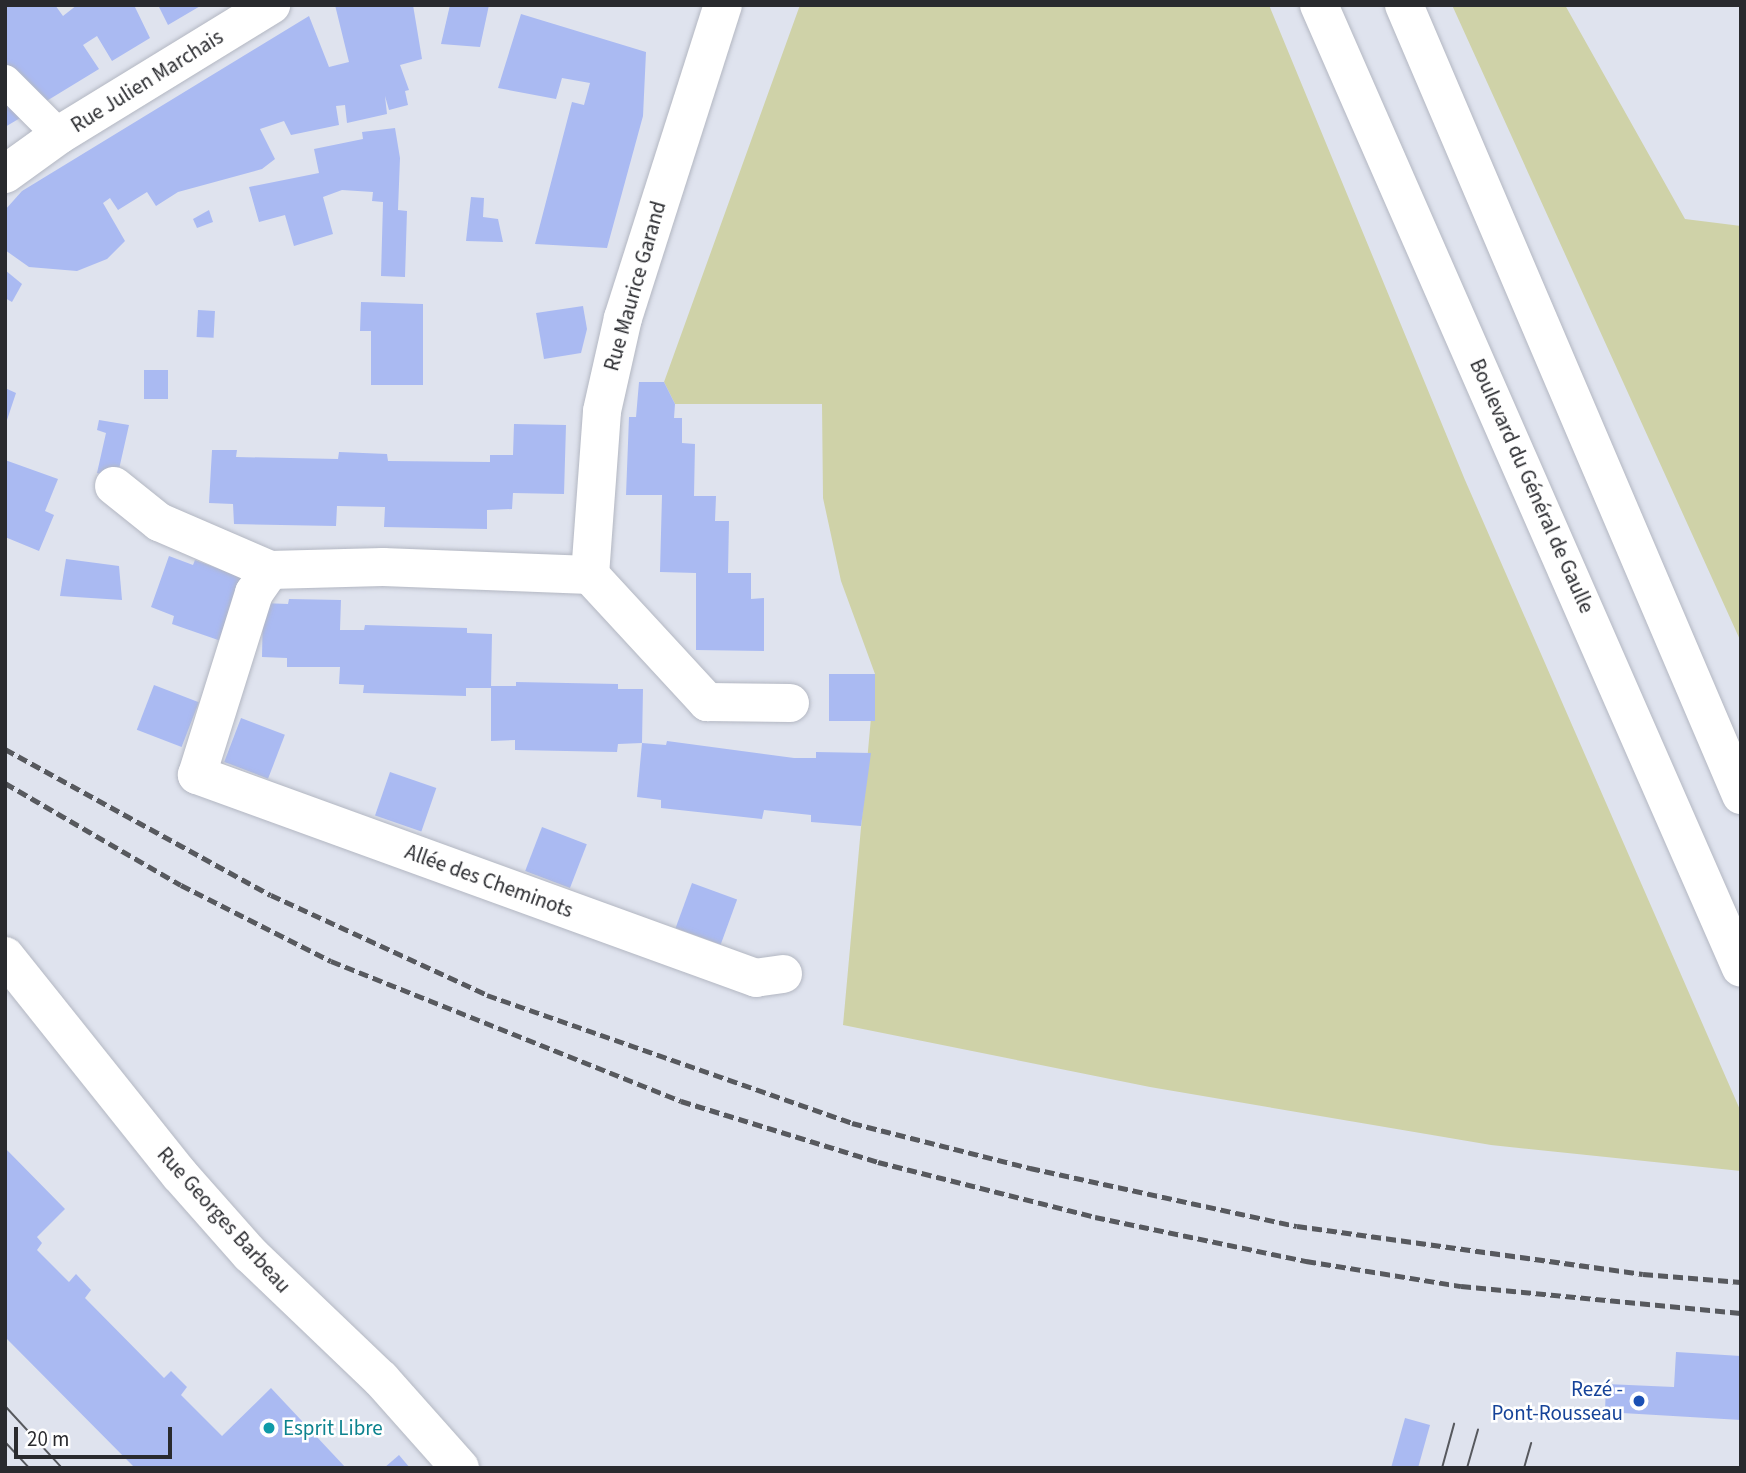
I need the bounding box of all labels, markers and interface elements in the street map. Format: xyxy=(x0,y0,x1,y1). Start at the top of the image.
street label: Rue Julien Marchais xyxy=(66,24,228,138)
street label: Rue Maurice Garand xyxy=(599,198,671,374)
street label: Boulevard du Général de Gaulle xyxy=(1464,355,1600,617)
street label: Allée des Cheminots xyxy=(402,839,576,923)
street label: Rue Georges Barbeau xyxy=(152,1142,296,1298)
place label: Rezé - Pont-Rousseau xyxy=(1491,1376,1623,1426)
marker: Rezé - Pont-Rousseau xyxy=(1629,1391,1649,1411)
scale bar xyxy=(18,1414,175,1458)
place label: Esprit Libre xyxy=(283,1415,383,1441)
marker: Esprit Libre xyxy=(261,1420,277,1436)
text: 20 m xyxy=(27,1424,69,1454)

